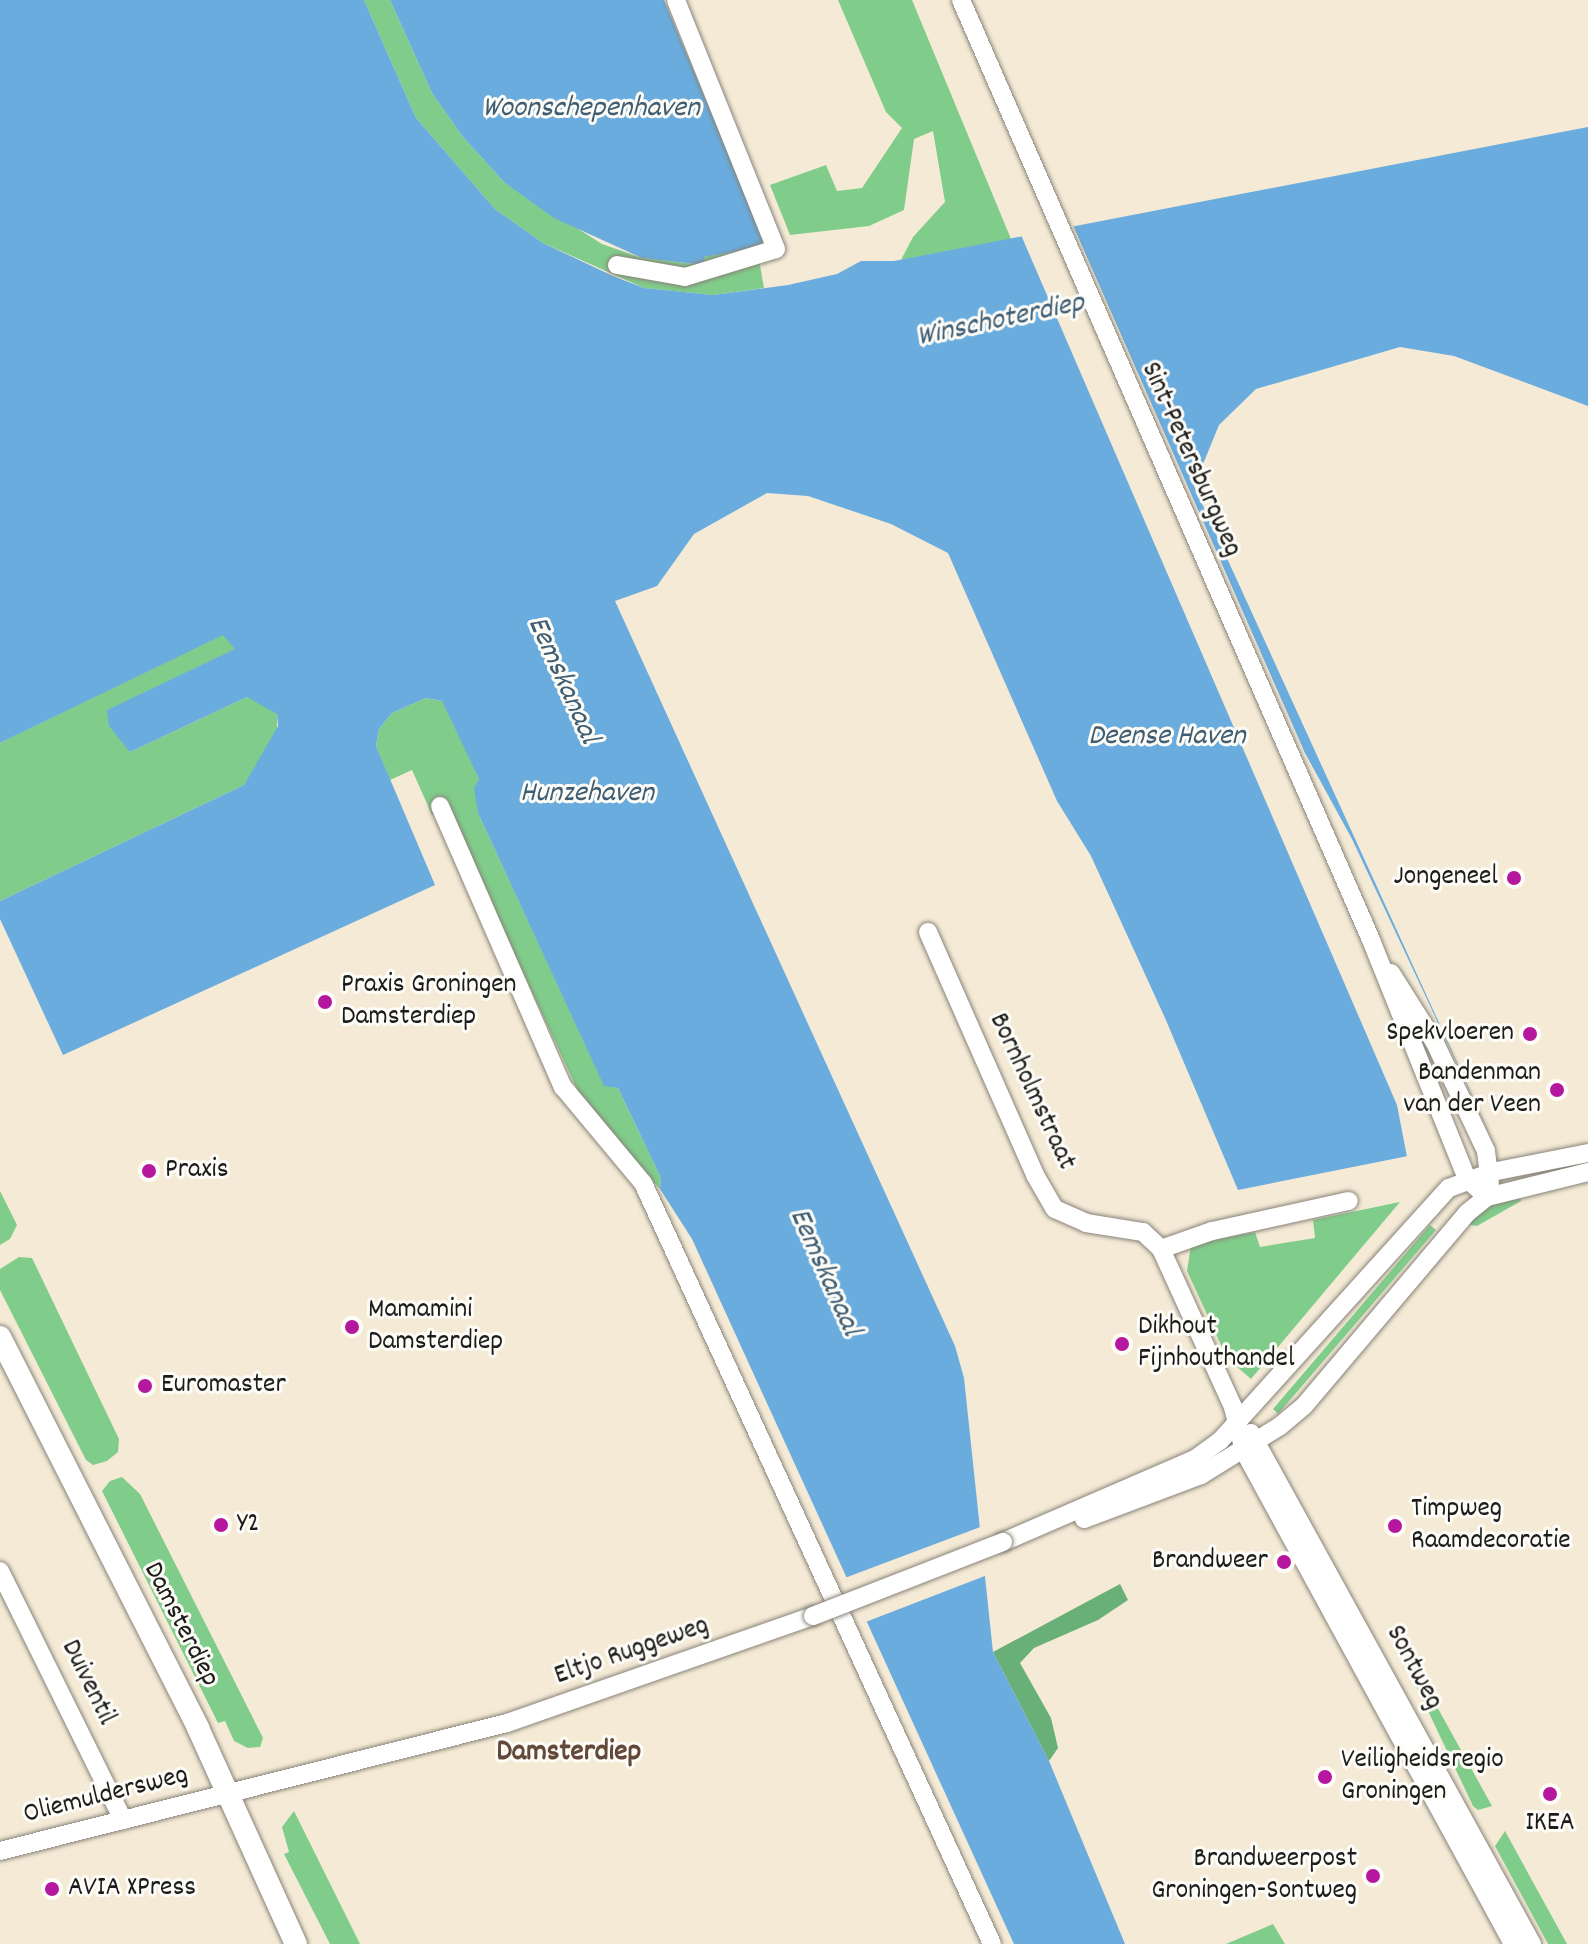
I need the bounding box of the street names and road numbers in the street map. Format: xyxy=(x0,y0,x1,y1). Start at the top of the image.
street label: Sint-Petersburgweg xyxy=(1132,357,1248,563)
street label: Bornholmstraat xyxy=(980,1008,1082,1176)
street label: Damsterdiep xyxy=(134,1557,226,1693)
street label: Eltjo Ruggeweg xyxy=(550,1610,714,1694)
street label: Sontweg xyxy=(1377,1620,1449,1716)
street label: Duiventil xyxy=(52,1635,122,1731)
street label: Oliemuldersweg xyxy=(20,1759,192,1833)

